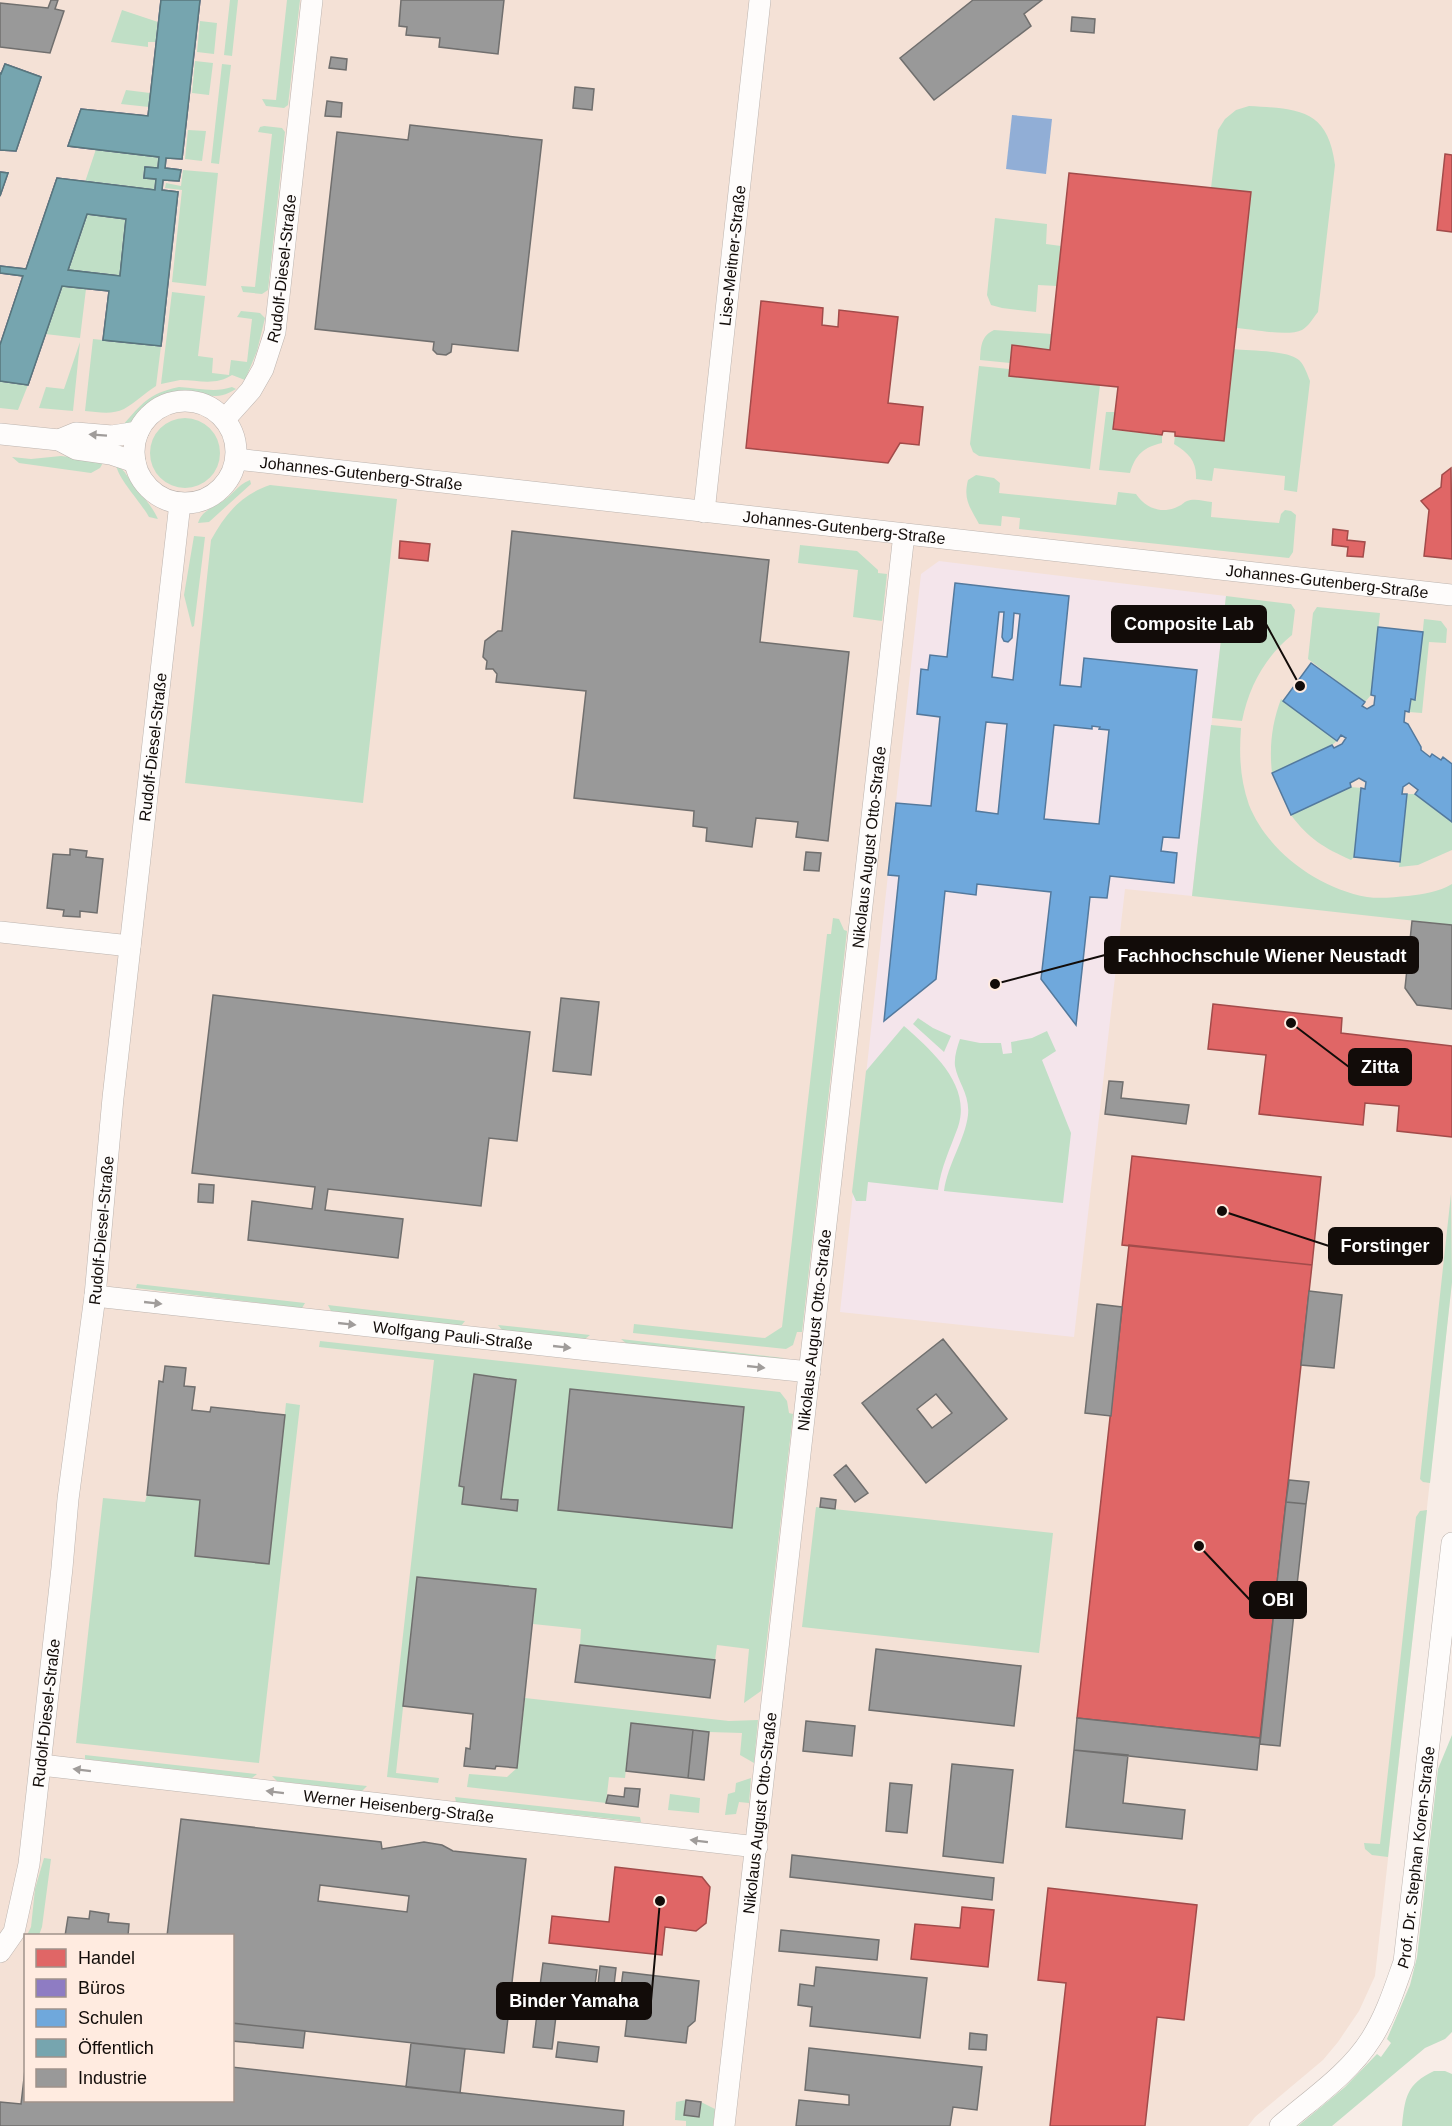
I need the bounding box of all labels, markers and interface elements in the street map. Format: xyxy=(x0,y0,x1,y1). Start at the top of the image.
street label: Lise-Meitner-Straße xyxy=(716,184,748,327)
street label: Rudolf-Diesel-Straße xyxy=(264,193,299,345)
one-way arrow xyxy=(88,430,107,439)
street label: Johannes-Gutenberg-Straße xyxy=(259,453,464,493)
street label: Johannes-Gutenberg-Straße xyxy=(742,507,947,547)
street label: Johannes-Gutenberg-Straße xyxy=(1225,561,1430,601)
callout: Composite Lab xyxy=(1112,606,1266,642)
text: Composite Lab xyxy=(1124,614,1254,634)
street label: Rudolf-Diesel-Straße xyxy=(136,672,169,822)
street label: Nikolaus August Otto-Straße xyxy=(849,745,888,949)
callout: Fachhochschule Wiener Neustadt xyxy=(1105,937,1418,973)
text: Fachhochschule Wiener Neustadt xyxy=(1118,946,1406,966)
callout: Zitta xyxy=(1349,1049,1411,1085)
text: Zitta xyxy=(1361,1057,1400,1077)
street label: Rudolf-Diesel-Straße xyxy=(85,1155,116,1306)
street label: Nikolaus August Otto-Straße xyxy=(794,1228,834,1432)
callout: Forstinger xyxy=(1329,1228,1442,1264)
text: Forstinger xyxy=(1340,1236,1430,1256)
one-way arrow xyxy=(144,1298,163,1308)
street label: Wolfgang Pauli-Straße xyxy=(372,1318,534,1352)
one-way arrow xyxy=(337,1319,356,1329)
one-way arrow xyxy=(552,1343,571,1352)
one-way arrow xyxy=(746,1362,765,1372)
callout: OBI xyxy=(1250,1582,1306,1618)
text: OBI xyxy=(1262,1590,1294,1610)
street label: Rudolf-Diesel-Straße xyxy=(29,1638,63,1788)
street label: Nikolaus August Otto-Straße xyxy=(740,1711,779,1915)
street label: Prof. Dr. Stephan Koren-Straße xyxy=(1394,1745,1437,1971)
one-way arrow xyxy=(72,1765,91,1774)
one-way arrow xyxy=(266,1787,285,1797)
street label: Werner Heisenberg-Straße xyxy=(302,1787,495,1825)
one-way arrow xyxy=(689,1836,708,1846)
legend xyxy=(24,1934,234,2102)
text: Handel xyxy=(78,1948,135,1968)
text: Büros xyxy=(78,1978,125,1998)
callout: Binder Yamaha xyxy=(497,1983,651,2019)
text: Binder Yamaha xyxy=(509,1991,640,2011)
text: Schulen xyxy=(78,2008,143,2028)
text: Öffentlich xyxy=(78,2038,154,2058)
text: Industrie xyxy=(78,2068,147,2088)

